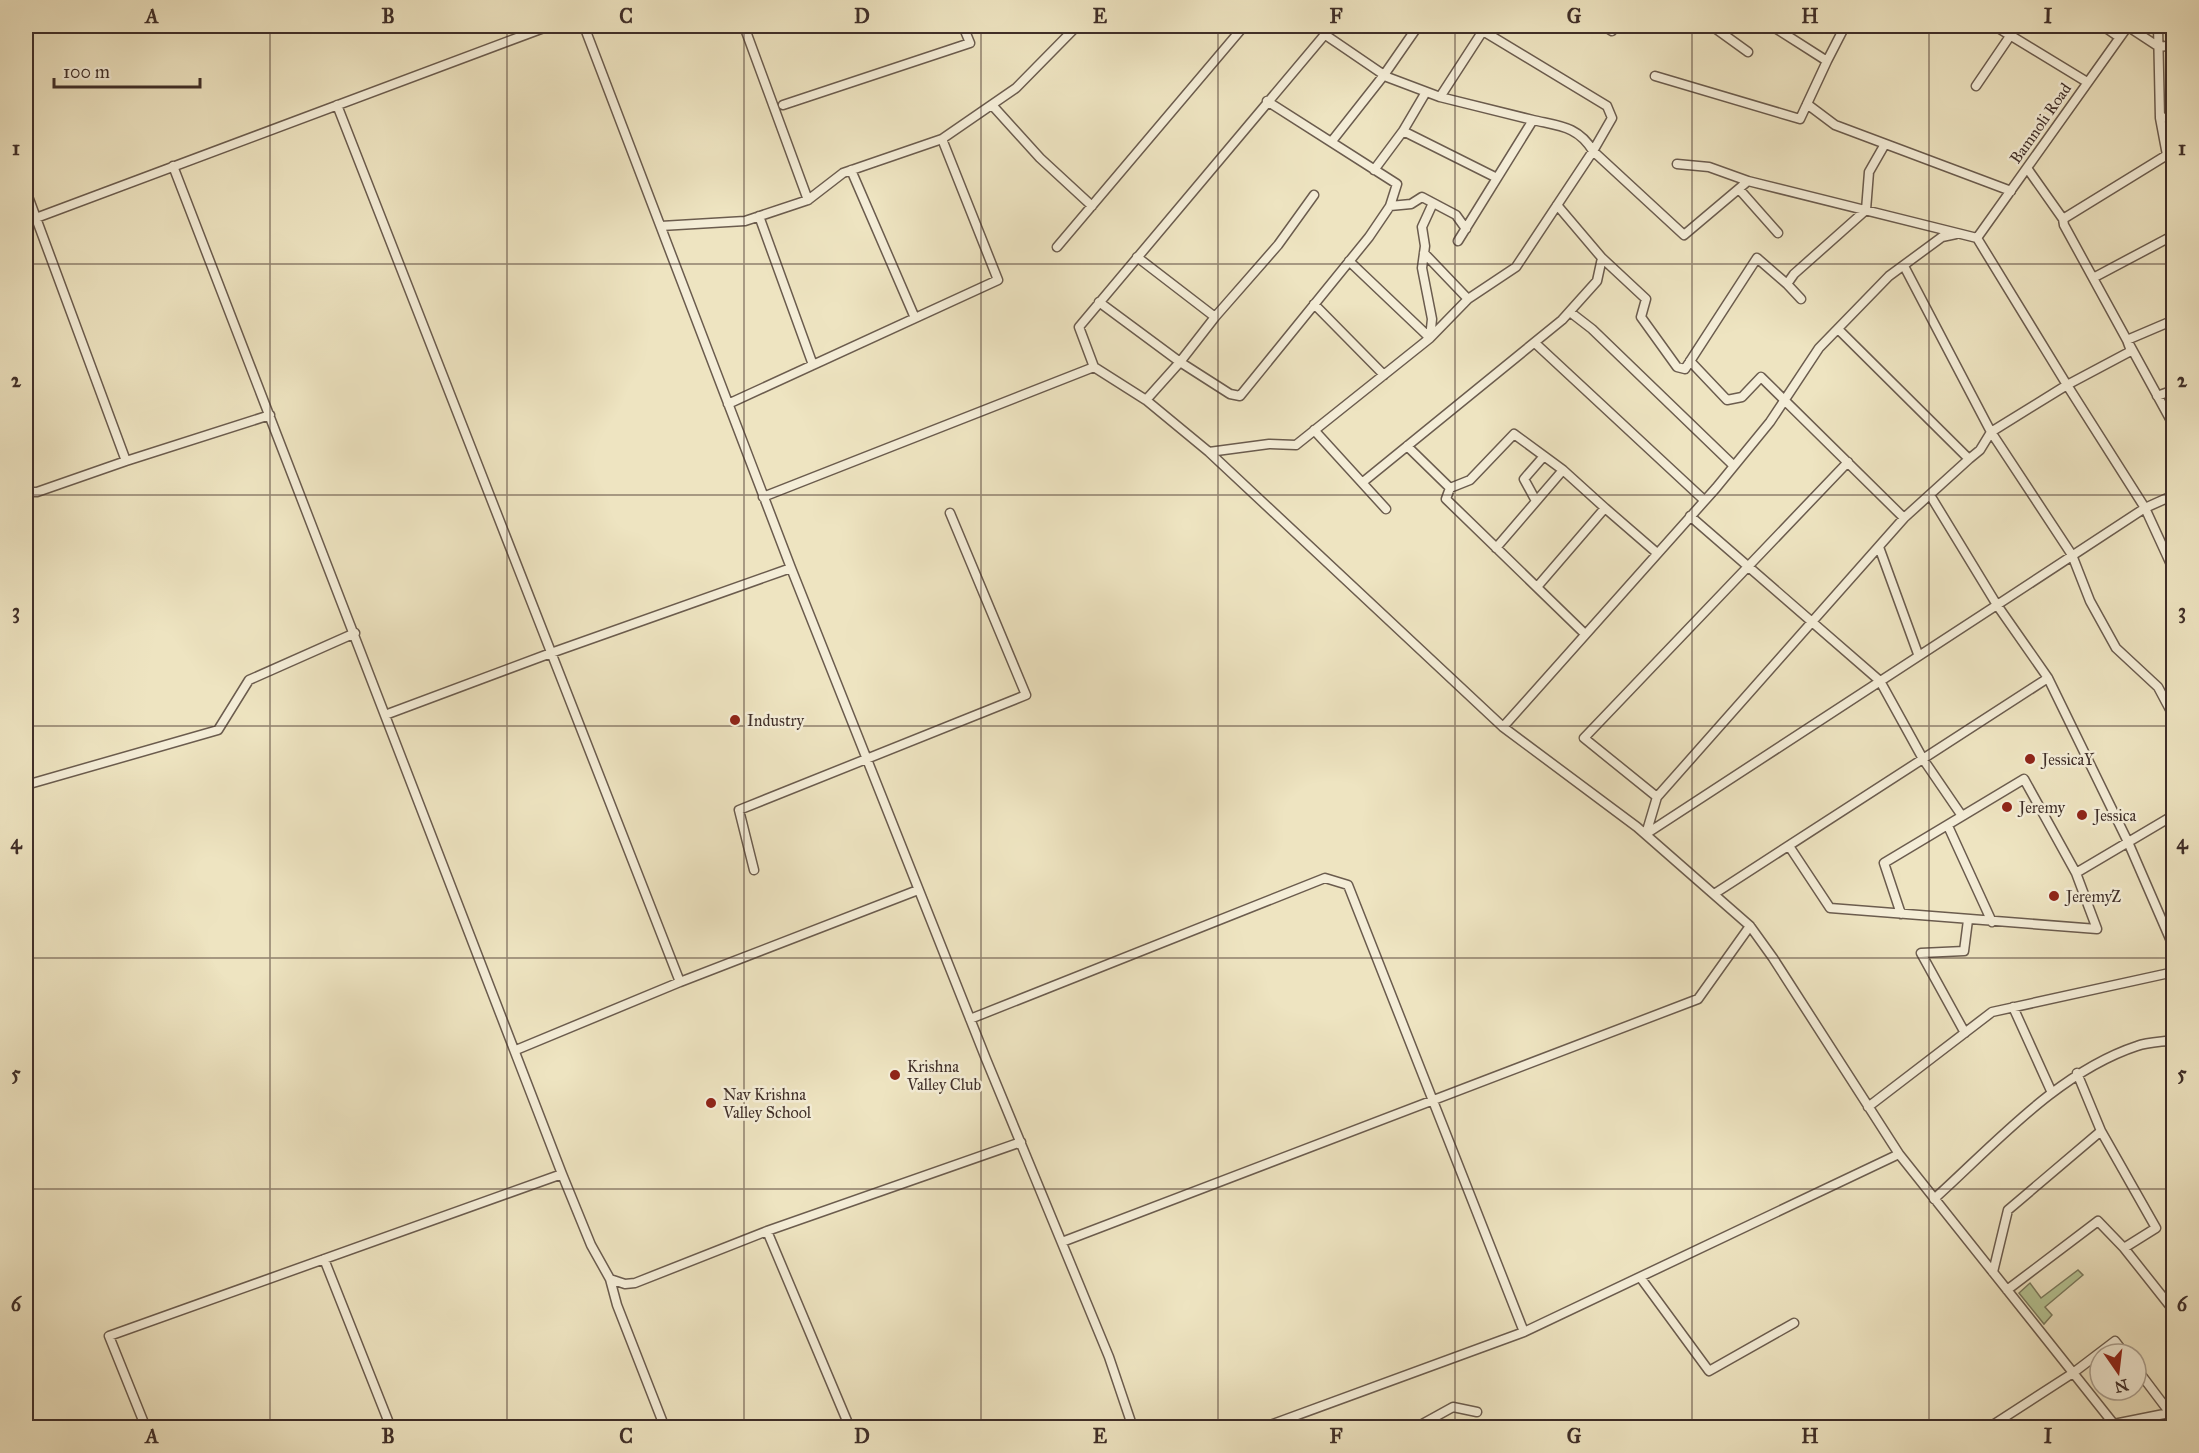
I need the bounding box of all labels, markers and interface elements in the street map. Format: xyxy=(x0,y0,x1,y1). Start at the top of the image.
text: A xyxy=(143,4,159,28)
text: B xyxy=(381,4,395,28)
text: C xyxy=(619,4,633,28)
text: D xyxy=(854,4,870,28)
text: E xyxy=(1093,4,1108,28)
text: F xyxy=(1329,4,1343,28)
text: G xyxy=(1567,4,1582,28)
text: H xyxy=(1801,4,1819,28)
text: I xyxy=(2044,4,2053,28)
scale bar xyxy=(54,51,200,89)
text: 100 m xyxy=(63,61,110,83)
street label: Bamnoli Road xyxy=(2006,79,2075,167)
text: 1 xyxy=(12,136,20,160)
text: 1 xyxy=(2178,136,2186,160)
text: 2 xyxy=(11,368,22,392)
text: 2 xyxy=(2177,368,2188,392)
text: 3 xyxy=(12,599,20,624)
text: 3 xyxy=(2178,599,2186,624)
place label: Industry xyxy=(747,711,805,730)
marker: Industry xyxy=(728,713,742,727)
place label: JessicaY xyxy=(2040,750,2095,770)
marker: JessicaY xyxy=(2023,752,2037,766)
place label: Jeremy xyxy=(2017,798,2066,818)
marker: Jeremy xyxy=(2000,800,2014,814)
place label: Jessica xyxy=(2092,806,2137,826)
marker: Jessica xyxy=(2075,808,2089,822)
text: 4 xyxy=(10,830,22,855)
text: 4 xyxy=(2176,830,2188,855)
place label: JeremyZ xyxy=(2064,887,2121,907)
marker: JeremyZ xyxy=(2047,889,2061,903)
place label: Krishna Valley Club xyxy=(906,1057,981,1094)
text: 5 xyxy=(11,1061,21,1085)
text: 5 xyxy=(2177,1061,2187,1085)
marker: Krishna Valley Club xyxy=(888,1068,902,1082)
place label: Nav Krishna Valley School xyxy=(722,1085,812,1122)
marker: Nav Krishna Valley School xyxy=(704,1096,718,1110)
text: 6 xyxy=(11,1292,23,1316)
text: 6 xyxy=(2177,1292,2189,1316)
north arrow xyxy=(2088,1342,2148,1402)
text: N xyxy=(2112,1375,2130,1397)
text: A xyxy=(143,1424,159,1448)
text: B xyxy=(381,1424,395,1448)
text: C xyxy=(619,1424,633,1448)
text: D xyxy=(854,1424,870,1448)
text: E xyxy=(1093,1424,1108,1448)
text: F xyxy=(1329,1424,1343,1448)
text: G xyxy=(1567,1424,1582,1448)
text: H xyxy=(1801,1424,1819,1448)
text: I xyxy=(2044,1424,2053,1448)

